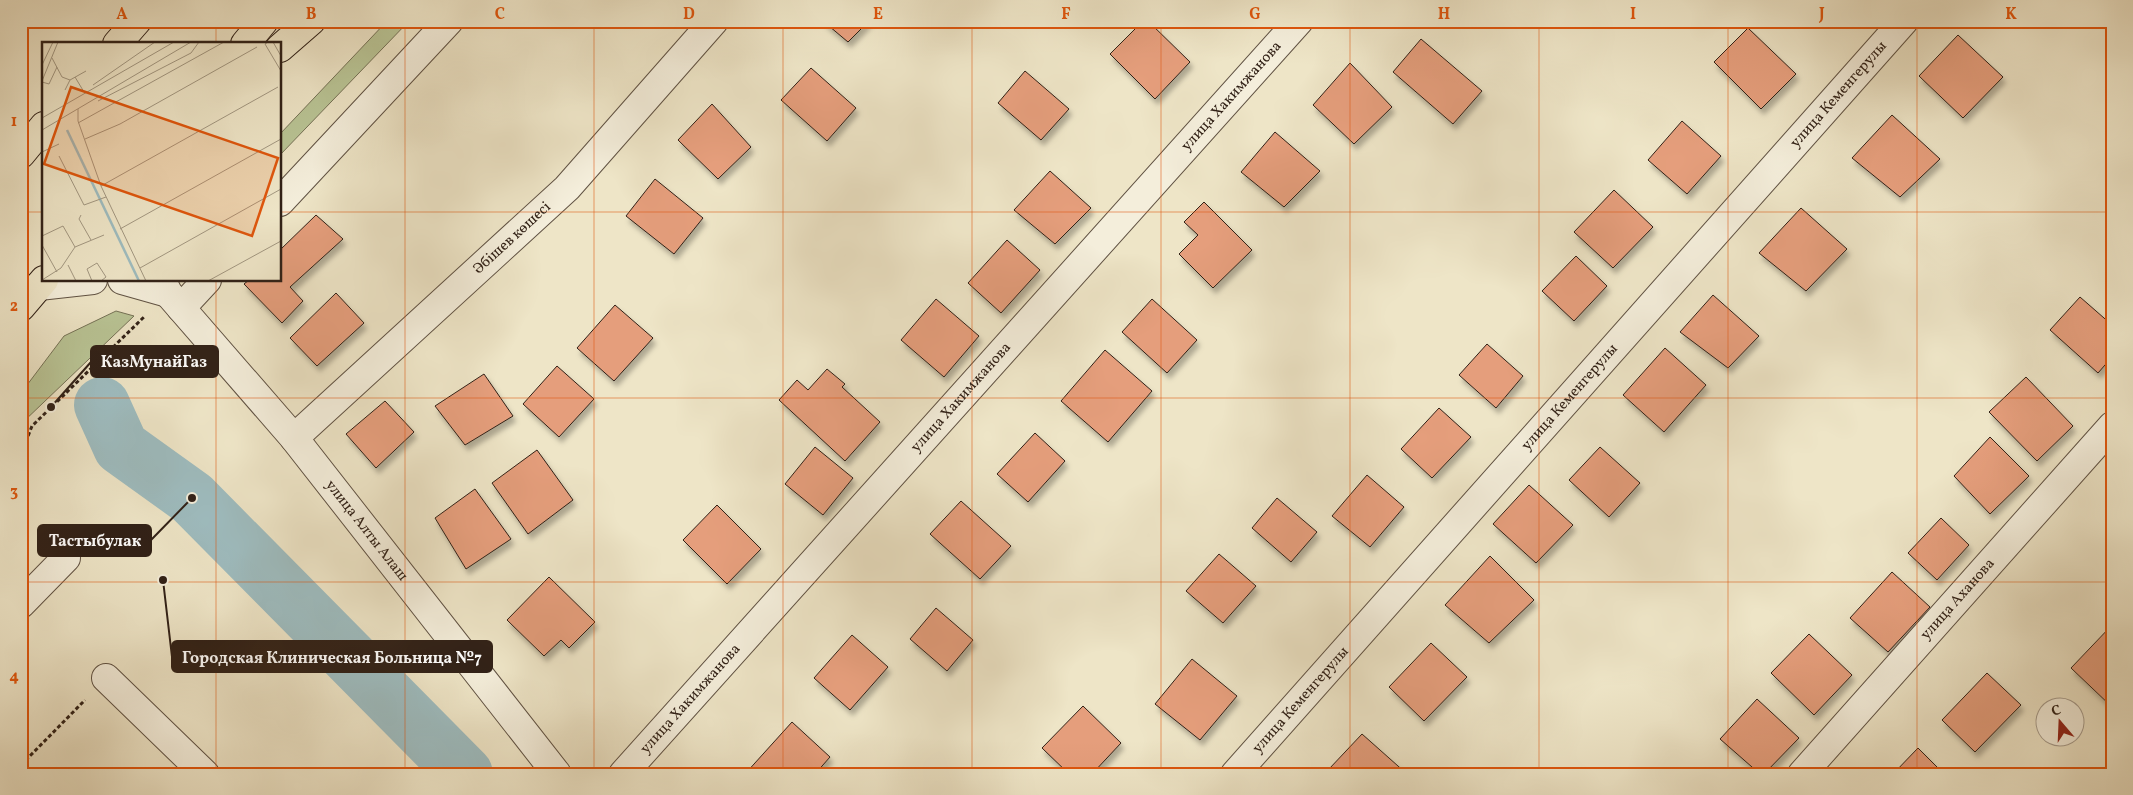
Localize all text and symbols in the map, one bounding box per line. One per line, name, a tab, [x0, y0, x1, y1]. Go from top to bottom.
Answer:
text: A	[116, 4, 128, 26]
text: B	[306, 4, 317, 26]
text: C	[495, 4, 505, 26]
text: D	[683, 4, 695, 26]
text: E	[873, 4, 883, 26]
text: F	[1061, 4, 1071, 26]
text: G	[1249, 4, 1261, 26]
text: H	[1438, 4, 1450, 26]
text: I	[1630, 4, 1636, 26]
text: J	[1818, 4, 1825, 26]
text: K	[2005, 4, 2017, 26]
street label: улица Хакимжанова	[1177, 36, 1287, 156]
street label: улица Кеменгерулы	[1786, 36, 1892, 152]
inset map	[42, 42, 281, 281]
text: 1	[11, 111, 17, 133]
street label: Әбішев көшесі	[469, 197, 556, 279]
text: 2	[10, 296, 18, 318]
street label: улица Хакимжанова	[906, 338, 1016, 457]
street label: улица Кеменгерулы	[1517, 339, 1623, 455]
callout: КазМунайГаз	[91, 346, 218, 377]
text: КазМунайГаз	[101, 352, 207, 374]
street label: улица Алты Алаш	[320, 476, 413, 586]
text: 3	[10, 481, 18, 503]
callout: Тастыбулак	[38, 525, 151, 556]
text: Тастыбулак	[49, 531, 142, 553]
street label: улица Аханова	[1916, 554, 2000, 645]
street label: улица Хакимжанова	[635, 639, 746, 758]
callout: Городская Клиническая Больница №7	[172, 641, 492, 672]
street label: улица Кеменгерулы	[1248, 642, 1354, 758]
text: Городская Клиническая Больница №7	[182, 648, 482, 670]
text: 4	[9, 666, 19, 688]
north arrow	[2036, 698, 2086, 748]
text: С	[2049, 701, 2064, 722]

